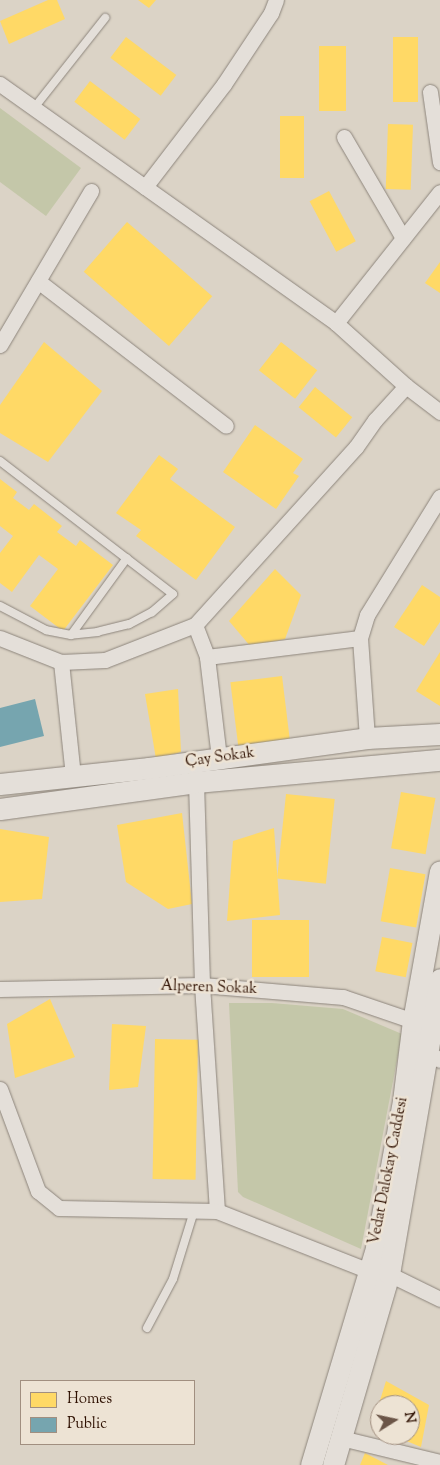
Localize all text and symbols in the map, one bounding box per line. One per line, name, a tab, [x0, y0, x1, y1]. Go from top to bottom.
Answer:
street label: Çay Sokak	[184, 744, 256, 772]
street label: Alperen Sokak	[160, 977, 258, 999]
street label: Vedat Dalokay Caddesi	[366, 1096, 412, 1246]
legend	[20, 1380, 195, 1445]
text: Homes	[67, 1389, 112, 1410]
north arrow	[370, 1395, 420, 1445]
text: N	[398, 1410, 420, 1425]
text: Public	[67, 1414, 107, 1435]

